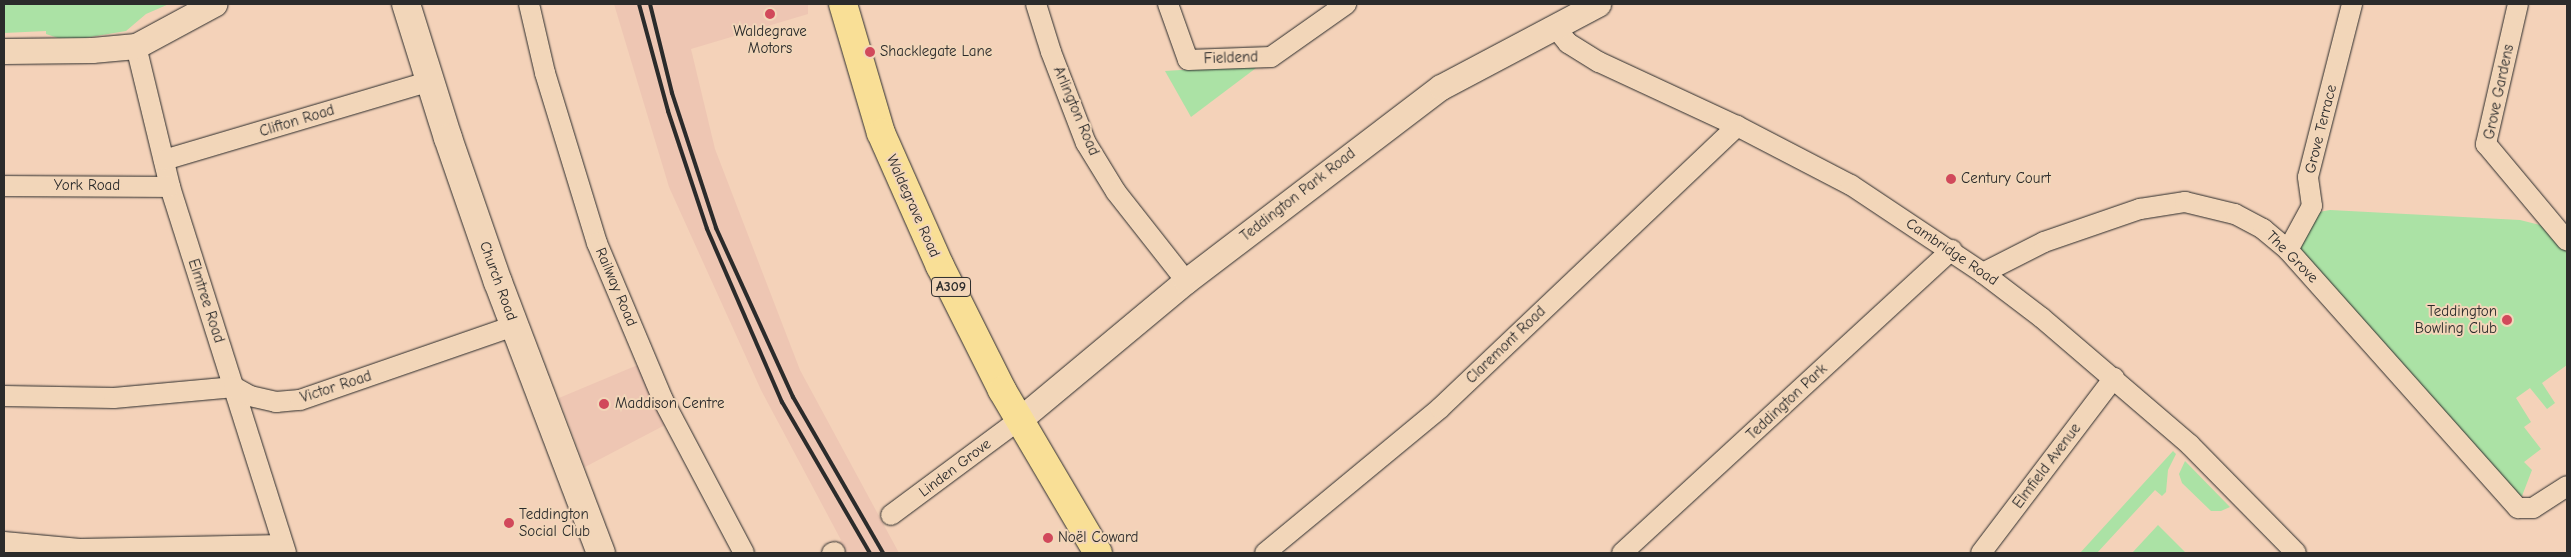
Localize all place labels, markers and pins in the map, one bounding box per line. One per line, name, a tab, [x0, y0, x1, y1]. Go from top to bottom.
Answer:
marker: Waldegrave Motors	[764, 8, 776, 20]
place label: Waldegrave Motors	[733, 22, 807, 57]
place label: Shacklegate Lane	[880, 43, 992, 61]
marker: Shacklegate Lane	[864, 46, 876, 58]
place label: Century Court	[1961, 170, 2051, 188]
marker: Century Court	[1945, 173, 1957, 185]
place label: Teddington Bowling Club	[2415, 302, 2497, 337]
marker: Teddington Bowling Club	[2501, 314, 2513, 326]
place label: Maddison Centre	[615, 395, 725, 413]
marker: Maddison Centre	[597, 397, 611, 411]
place label: Teddington Social Club	[519, 505, 590, 540]
marker: Teddington Social Club	[503, 517, 515, 529]
place label: Noël Coward	[1058, 529, 1139, 547]
marker: Noël Coward	[1042, 532, 1054, 544]

